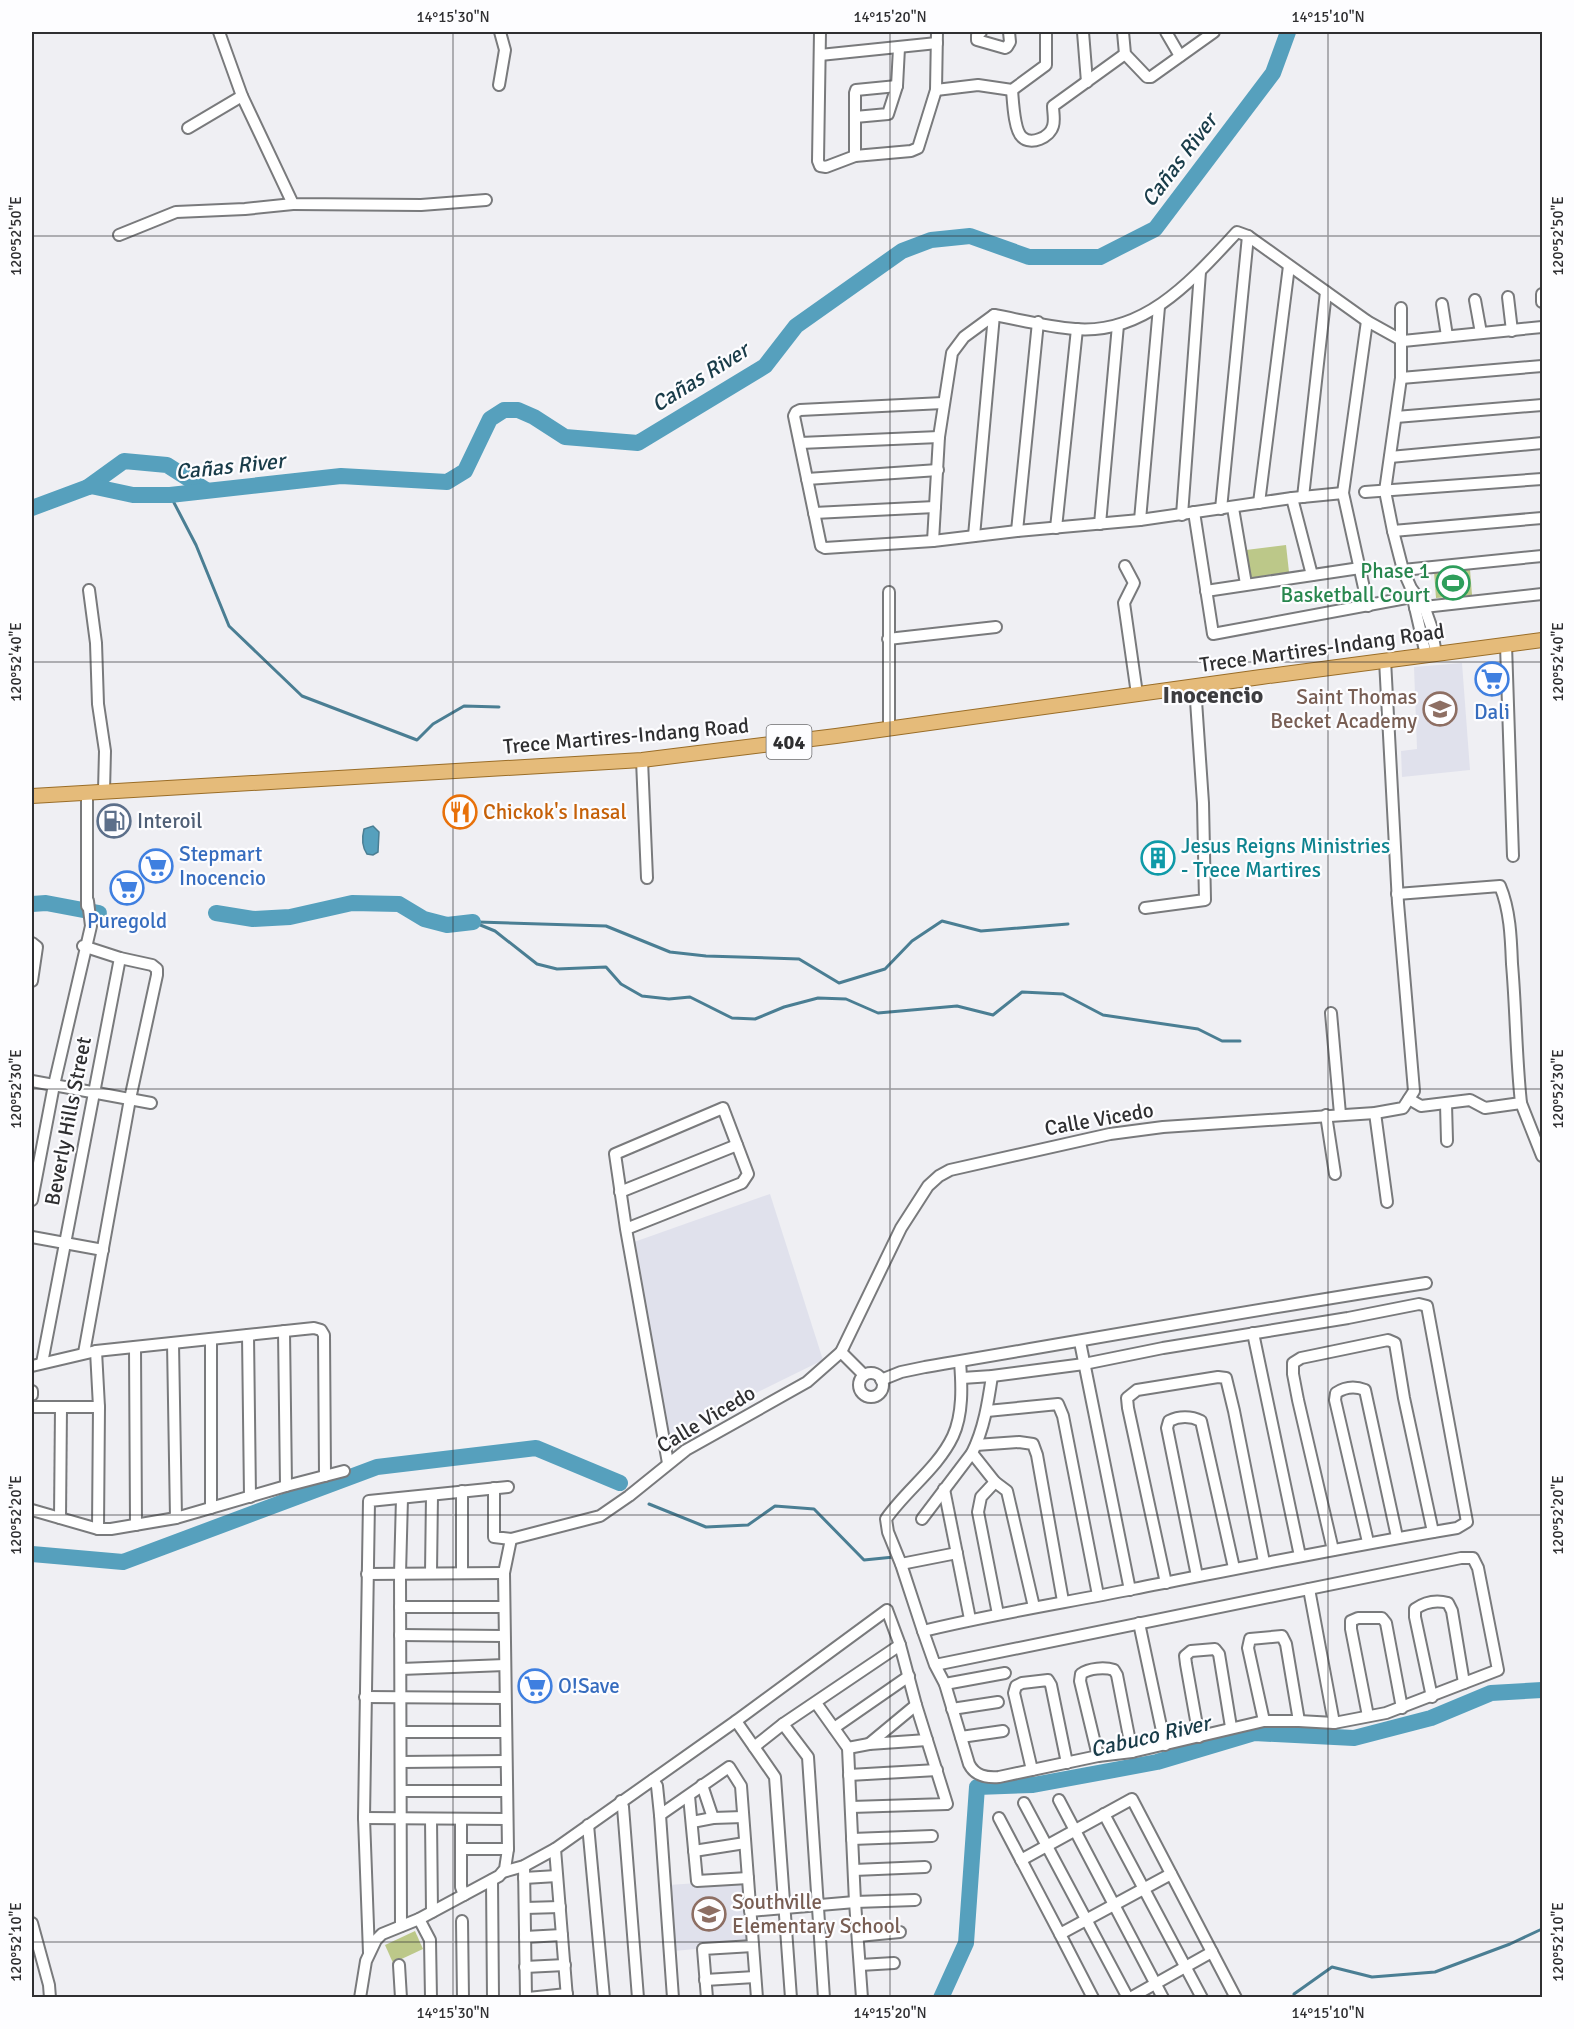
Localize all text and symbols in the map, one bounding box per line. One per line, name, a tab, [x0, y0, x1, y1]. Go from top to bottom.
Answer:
text: 14°15'30"N	[416, 8, 490, 26]
text: 14°15'20"N	[853, 8, 927, 26]
text: 14°15'10"N	[1291, 8, 1365, 26]
water label: Cañas River	[1135, 106, 1225, 212]
text: 120°52'50"E	[7, 196, 25, 276]
text: 120°52'50"E	[1549, 196, 1567, 276]
water label: Cañas River	[646, 335, 756, 418]
water label: Cañas River	[174, 447, 289, 485]
place label: Phase 1 Basketball Court	[1281, 558, 1430, 608]
sports icon: Phase 1 Basketball Court	[1435, 565, 1471, 601]
street label: Trece Martires-Indang Road	[1198, 618, 1446, 678]
text: 120°52'40"E	[7, 622, 25, 702]
text: 120°52'40"E	[1549, 622, 1567, 702]
supermarket icon: Dali	[1474, 661, 1510, 697]
district label: Inocencio	[1163, 680, 1263, 710]
place label: Saint Thomas Becket Academy	[1270, 684, 1417, 734]
school or university icon: Saint Thomas Becket Academy	[1422, 691, 1458, 727]
place label: Dali	[1474, 699, 1510, 725]
street label: Trece Martires-Indang Road	[502, 712, 750, 760]
road number: 404	[766, 725, 812, 759]
restaurant icon: Chickok's Inasal	[442, 794, 478, 830]
place label: Chickok's Inasal	[483, 799, 627, 825]
fuel station icon: Interoil	[96, 803, 132, 839]
place label: Interoil	[137, 808, 202, 834]
place label: Jesus Reigns Ministries - Trece Martires	[1181, 833, 1390, 883]
building icon: Jesus Reigns Ministries - Trece Martires	[1140, 840, 1176, 876]
place label: Stepmart Inocencio	[179, 841, 266, 891]
supermarket icon: Stepmart Inocencio	[138, 848, 174, 884]
supermarket icon: Puregold	[109, 870, 145, 906]
place label: Puregold	[87, 908, 167, 934]
street label: Beverly Hills Street	[39, 1034, 97, 1208]
text: 120°52'30"E	[7, 1049, 25, 1129]
text: 120°52'30"E	[1549, 1049, 1567, 1129]
street label: Calle Vicedo	[1042, 1097, 1156, 1141]
street label: Calle Vicedo	[652, 1379, 760, 1459]
text: 120°52'20"E	[7, 1475, 25, 1555]
text: 120°52'20"E	[1549, 1475, 1567, 1555]
supermarket icon: O!Save	[517, 1668, 553, 1704]
place label: O!Save	[558, 1673, 620, 1699]
water label: Cabuco River	[1087, 1708, 1215, 1763]
place label: Southville Elementary School	[732, 1889, 901, 1939]
school or university icon: Southville Elementary School	[691, 1896, 727, 1932]
text: 120°52'10"E	[7, 1902, 25, 1982]
text: 120°52'10"E	[1549, 1902, 1567, 1982]
text: 14°15'30"N	[416, 2004, 490, 2022]
text: 14°15'20"N	[853, 2004, 927, 2022]
text: 14°15'10"N	[1291, 2004, 1365, 2022]

